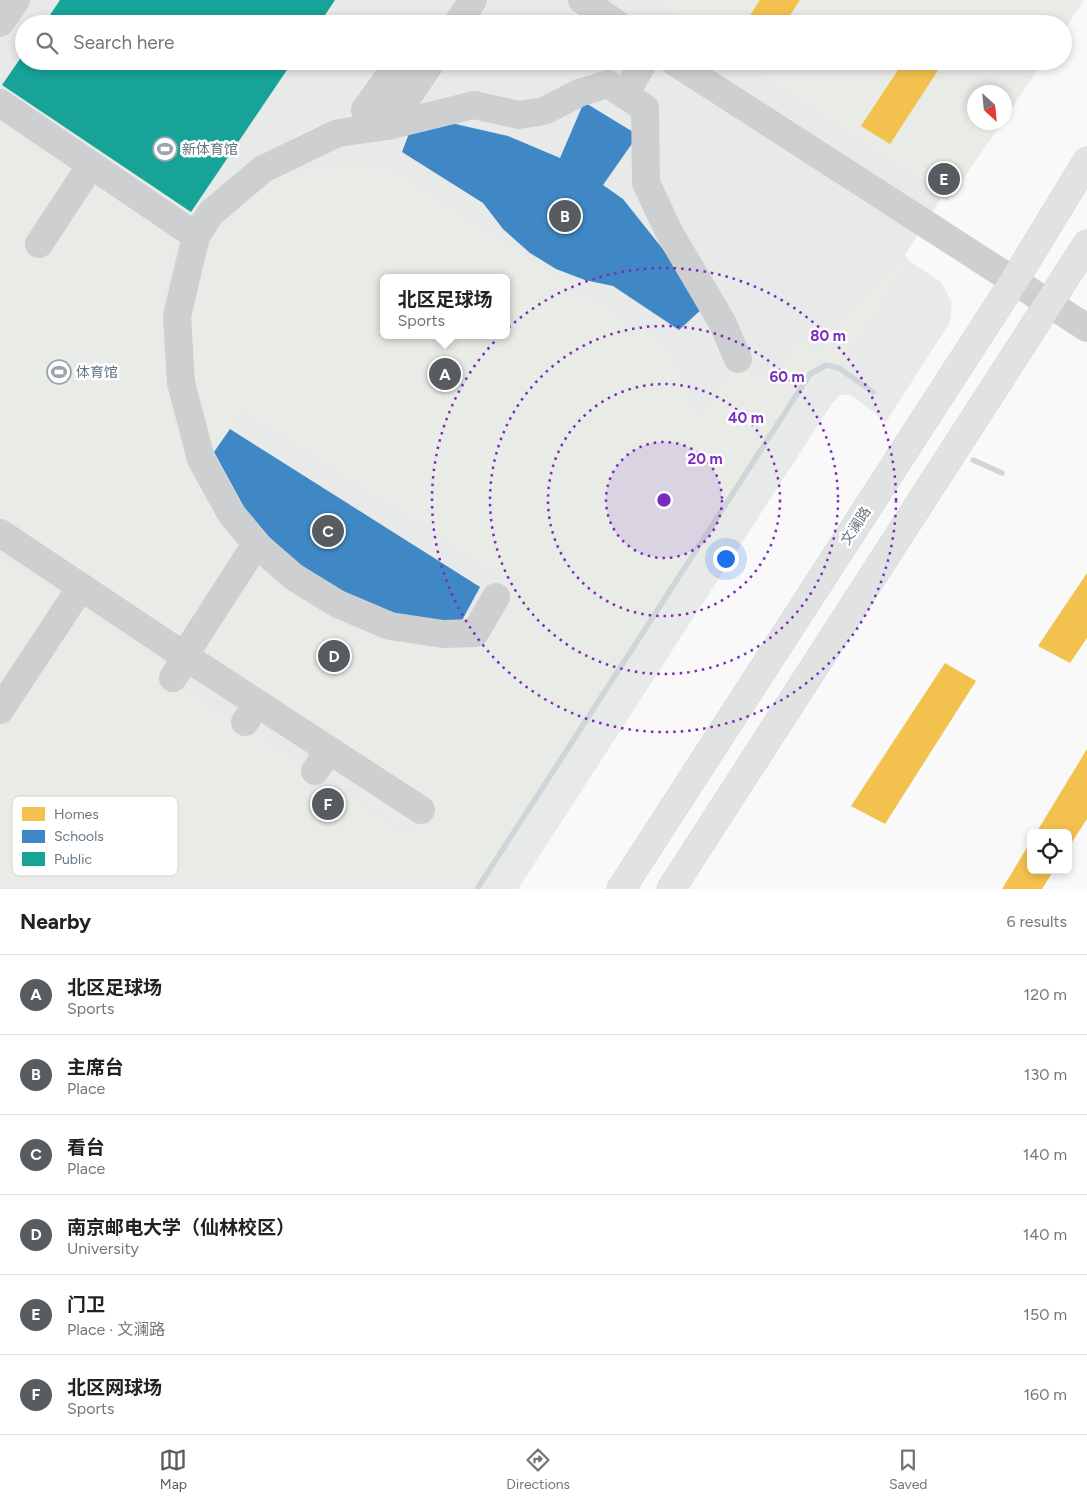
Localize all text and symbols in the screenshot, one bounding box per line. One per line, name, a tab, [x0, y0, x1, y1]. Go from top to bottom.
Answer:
search box	[15, 15, 1072, 70]
icon: search	[33, 29, 61, 57]
text: Search here	[73, 31, 175, 54]
north arrow	[967, 85, 1012, 130]
sports icon: 新体育馆	[152, 136, 178, 162]
place label: 新体育馆	[182, 141, 238, 158]
pin: E	[928, 160, 960, 198]
pin: B	[549, 197, 581, 235]
popup	[380, 274, 510, 339]
text: 北区足球场	[397, 288, 493, 311]
text: Sports	[397, 311, 445, 330]
text: 80 m	[810, 327, 846, 345]
pin: A	[429, 355, 461, 393]
sports icon: 体育馆	[46, 359, 72, 385]
place label: 体育馆	[76, 364, 118, 381]
text: 60 m	[769, 368, 805, 386]
text: 40 m	[728, 409, 764, 427]
text: 20 m	[687, 450, 723, 468]
centre of rings	[655, 491, 673, 509]
street label: 文澜路	[837, 504, 875, 548]
pin: C	[312, 512, 344, 550]
your location	[713, 546, 739, 572]
pin: D	[318, 637, 350, 675]
pin: F	[312, 785, 344, 823]
legend	[12, 796, 178, 876]
text: Homes	[54, 806, 99, 823]
text: Schools	[54, 828, 104, 845]
map controls	[1027, 829, 1072, 874]
button: locate	[1027, 829, 1072, 874]
text: Public	[54, 851, 92, 868]
text: Nearby	[20, 909, 91, 934]
text: 6 results	[1006, 912, 1067, 931]
text: 北区足球场	[67, 976, 162, 999]
text: A	[30, 985, 42, 1004]
text: 120 m	[1024, 985, 1067, 1004]
text: Sports	[67, 999, 114, 1018]
text: 主席台	[67, 1056, 124, 1079]
text: B	[31, 1065, 41, 1084]
text: 130 m	[1024, 1065, 1067, 1084]
text: Place	[67, 1079, 105, 1098]
text: 看台	[67, 1136, 105, 1159]
text: C	[30, 1145, 42, 1164]
text: 140 m	[1023, 1145, 1067, 1164]
text: Place	[67, 1159, 105, 1178]
text: 南京邮电大学（仙林校区）	[67, 1216, 295, 1239]
text: D	[30, 1225, 42, 1244]
text: 140 m	[1023, 1225, 1067, 1244]
text: University	[67, 1239, 139, 1258]
text: 门卫	[67, 1293, 105, 1316]
text: E	[31, 1305, 41, 1324]
text: 150 m	[1023, 1305, 1067, 1324]
text: Place · 文澜路	[67, 1320, 165, 1339]
text: 北区网球场	[67, 1376, 162, 1399]
text: F	[32, 1385, 40, 1404]
text: 160 m	[1024, 1385, 1067, 1404]
text: Sports	[67, 1399, 114, 1418]
tab: Map	[159, 1446, 187, 1493]
tab: Directions	[506, 1446, 570, 1493]
tab: Saved	[889, 1446, 928, 1493]

